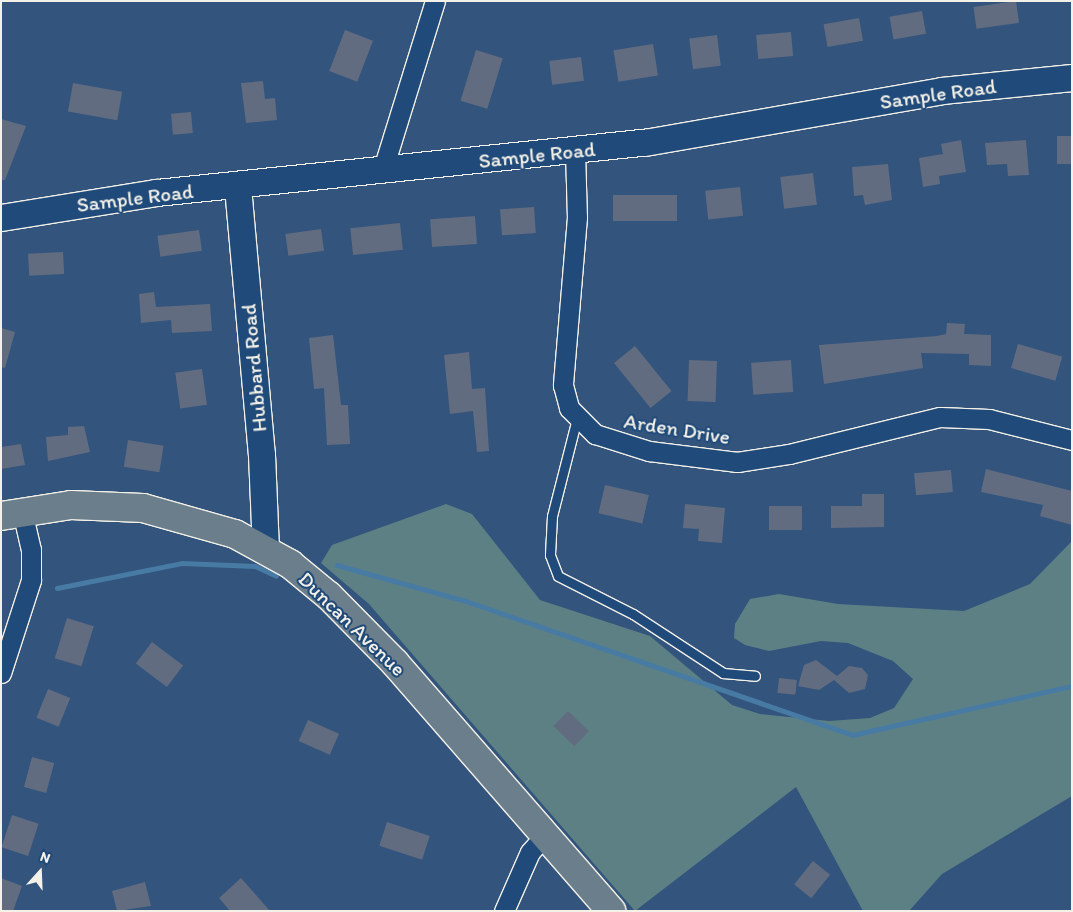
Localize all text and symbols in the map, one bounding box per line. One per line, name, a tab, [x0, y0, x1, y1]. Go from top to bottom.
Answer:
street label: Sample Road	[878, 73, 998, 115]
street label: Sample Road	[478, 136, 596, 174]
street label: Sample Road	[76, 178, 194, 218]
street label: Hubbard Road	[236, 303, 272, 433]
street label: Arden Drive	[622, 408, 732, 450]
street label: Duncan Avenue	[293, 566, 411, 682]
north arrow	[15, 847, 65, 897]
text: N	[38, 848, 53, 867]

